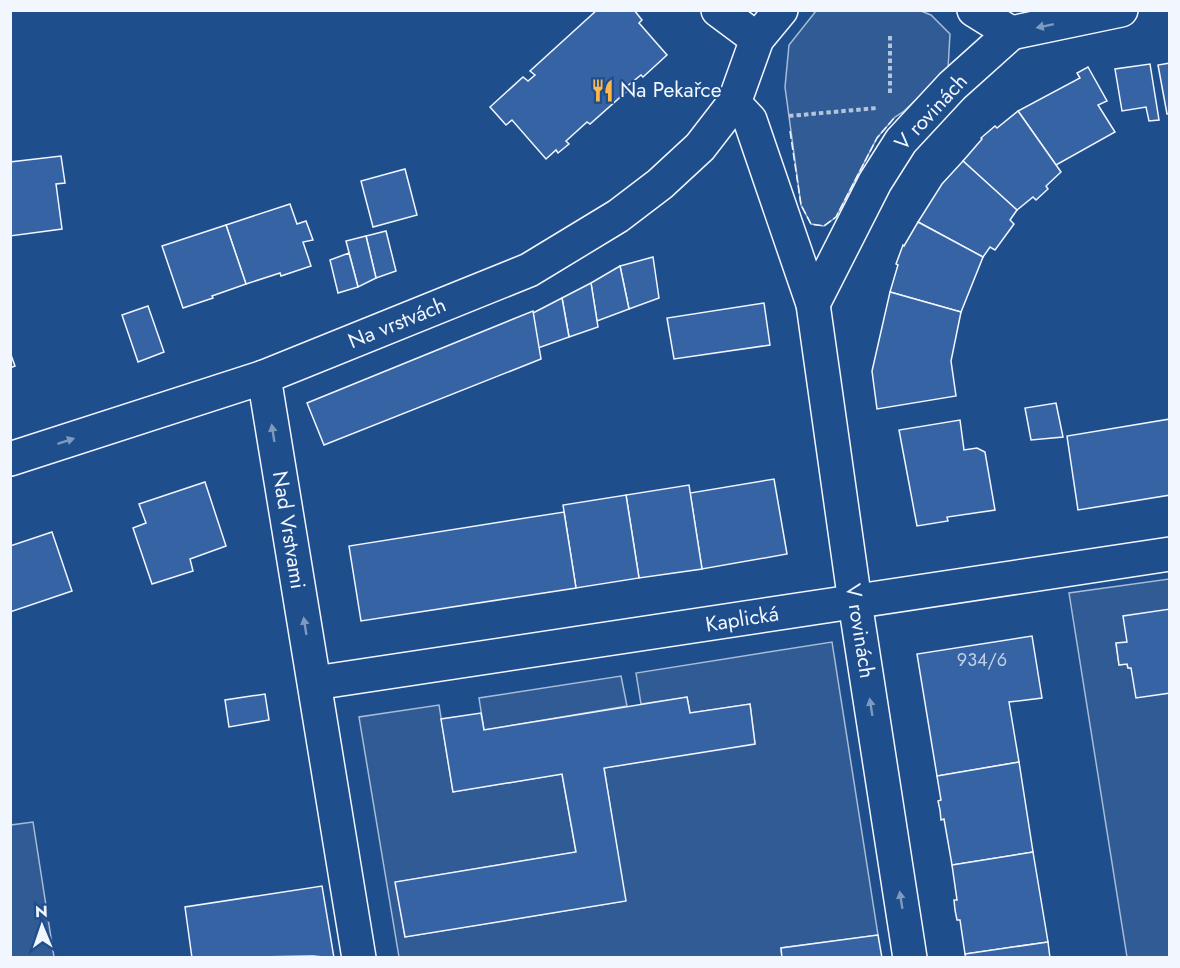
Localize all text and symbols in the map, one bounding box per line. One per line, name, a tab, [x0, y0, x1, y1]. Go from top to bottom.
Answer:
one-way arrow	[1036, 22, 1055, 31]
street label: V rovinách	[888, 67, 974, 157]
place label: Na Pekařce	[620, 75, 722, 105]
restaurant icon: Na Pekařce	[589, 77, 615, 103]
street label: Na vrstvách	[344, 290, 450, 356]
one-way arrow	[268, 424, 277, 443]
one-way arrow	[57, 436, 75, 446]
street label: Nad Vrstvami	[265, 469, 313, 591]
street label: V rovinách	[838, 582, 882, 680]
street label: Kaplická	[703, 598, 781, 640]
one-way arrow	[300, 616, 309, 635]
house number: 934/6	[957, 647, 1007, 673]
one-way arrow	[867, 697, 876, 716]
one-way arrow	[896, 890, 905, 909]
north arrow	[12, 896, 72, 956]
text: N	[35, 900, 48, 923]

